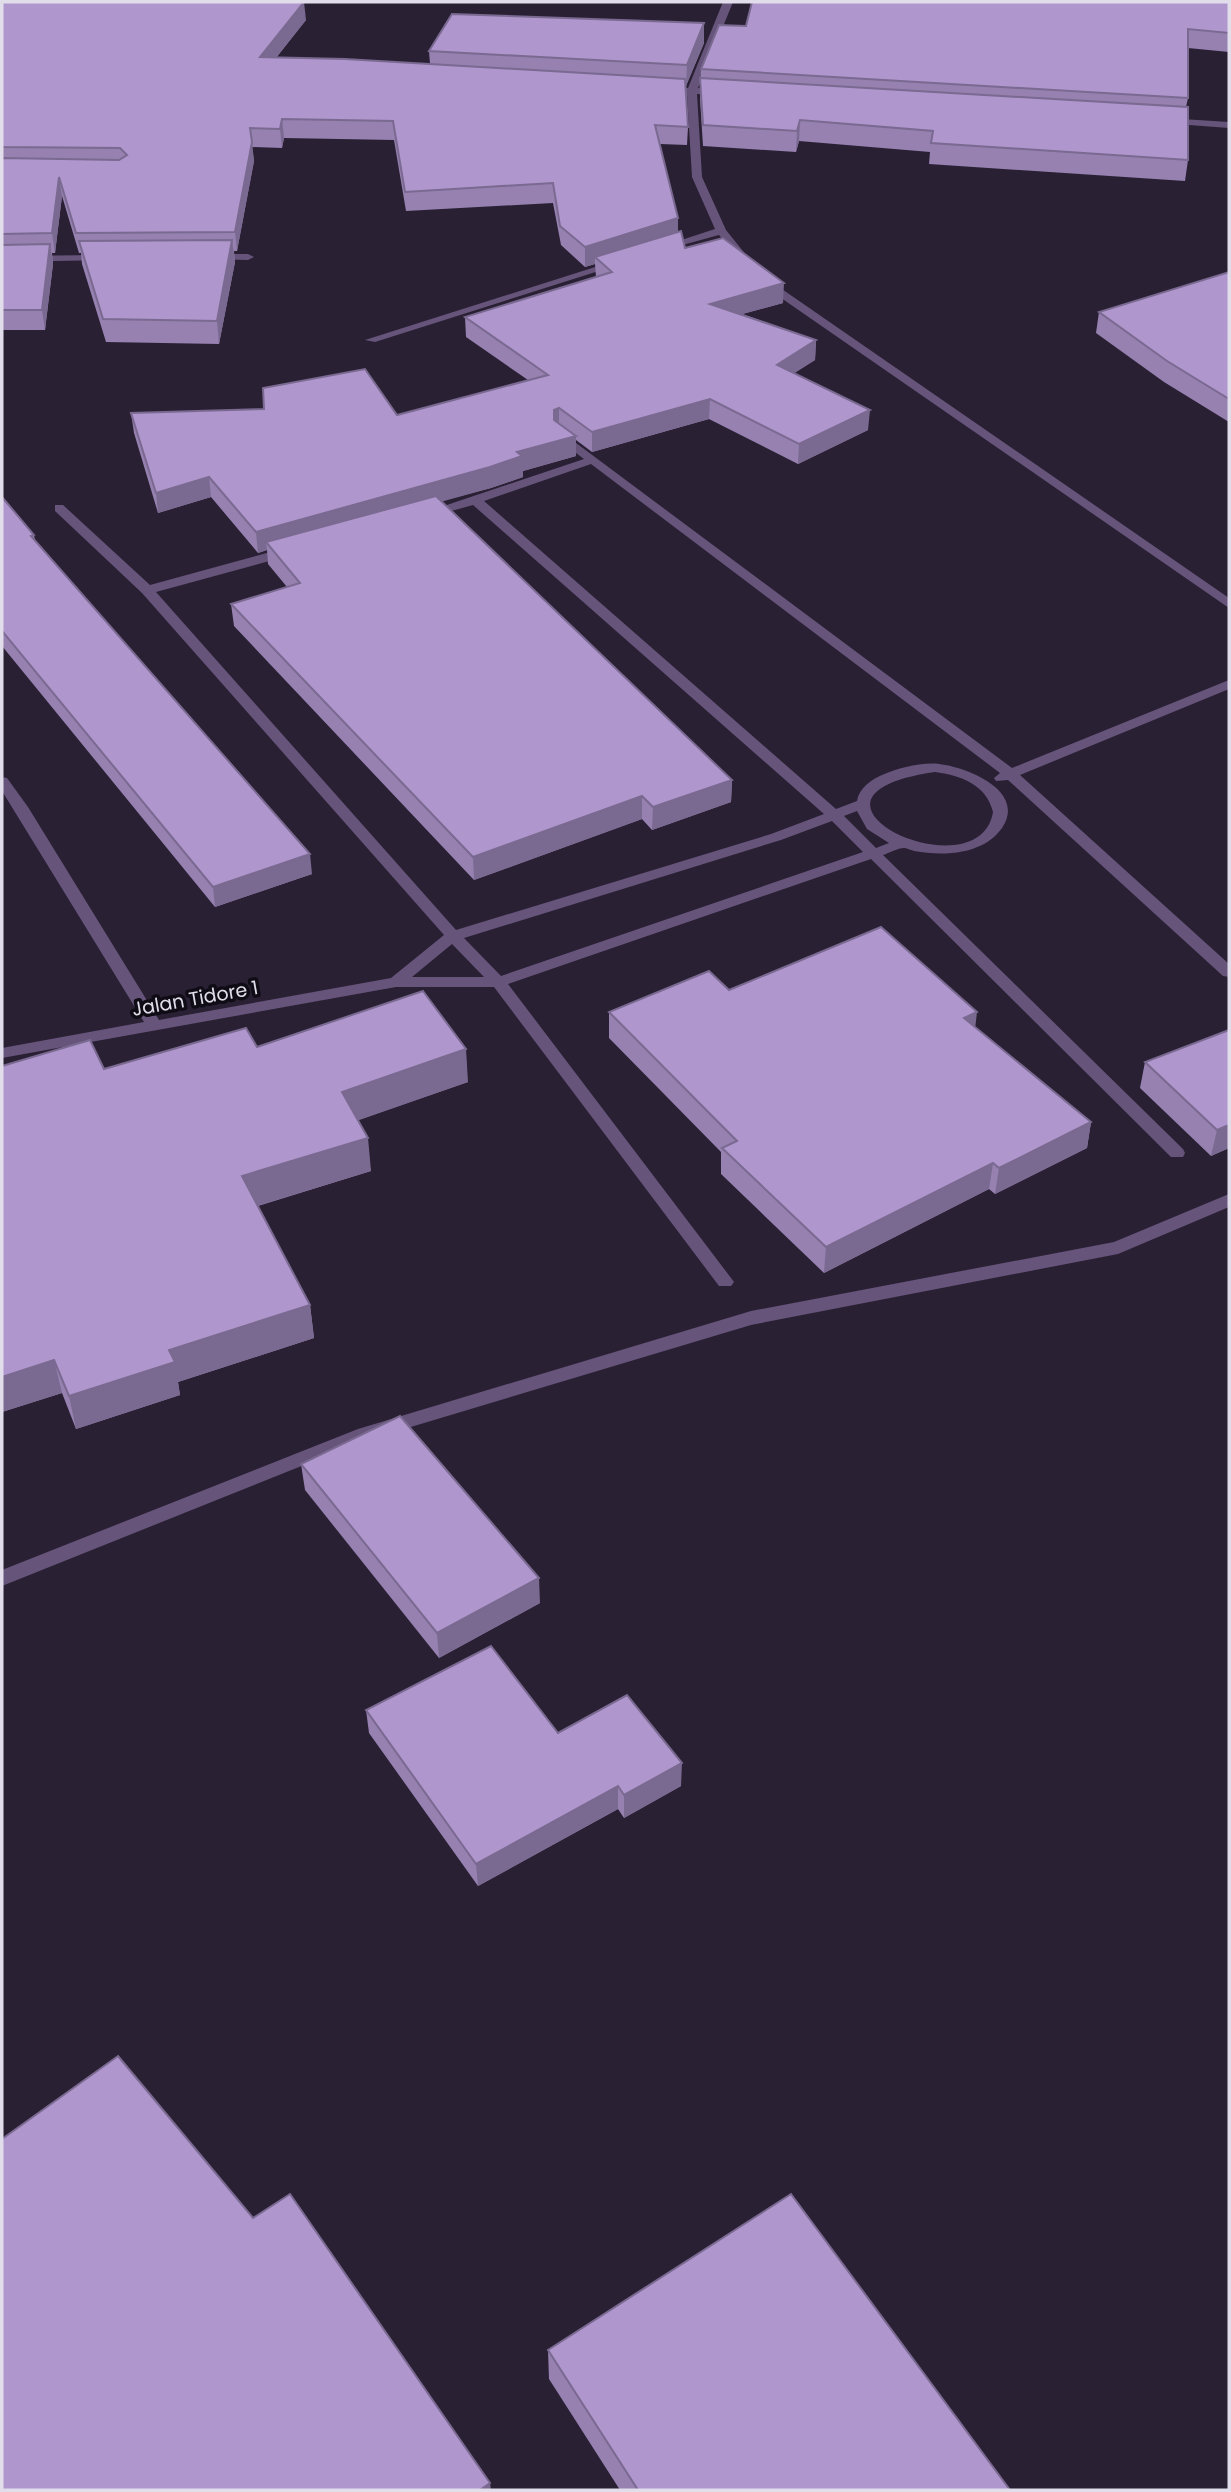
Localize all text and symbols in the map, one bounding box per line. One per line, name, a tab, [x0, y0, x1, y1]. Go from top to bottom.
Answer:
street label: Jalan Tidore 1	[130, 974, 260, 1023]

